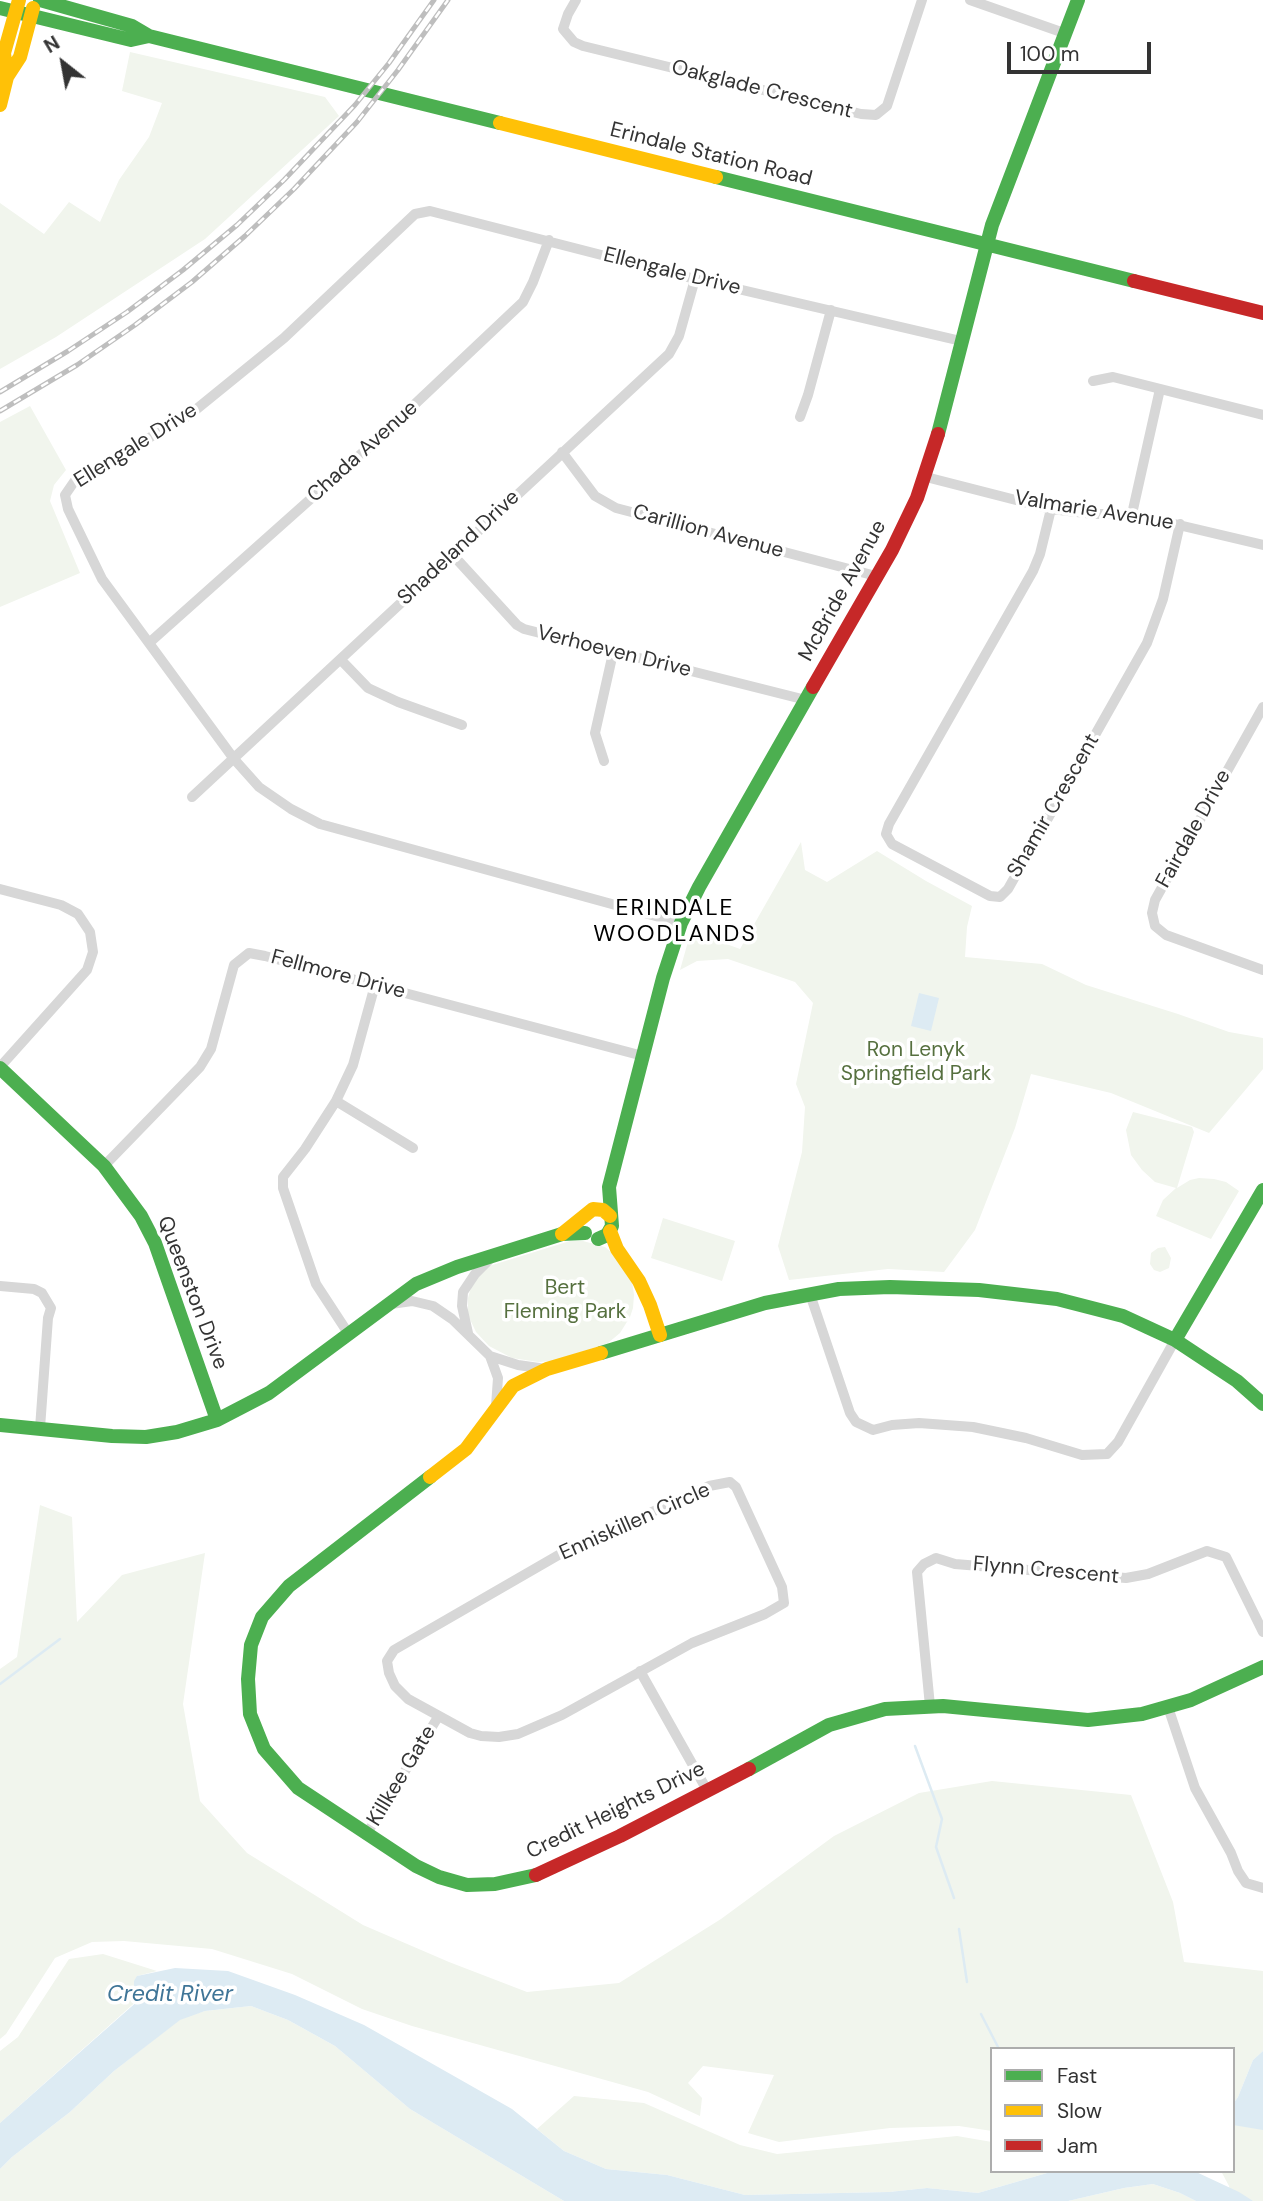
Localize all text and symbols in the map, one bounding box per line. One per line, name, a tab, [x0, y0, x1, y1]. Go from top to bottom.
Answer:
north arrow	[28, 28, 98, 98]
scale bar	[1011, 28, 1154, 72]
text: N	[40, 30, 64, 59]
text: 100 m	[1020, 40, 1080, 68]
street label: Oakglade Crescent	[669, 55, 855, 125]
street label: Erindale Station Road	[607, 118, 815, 192]
street label: Ellengale Drive	[601, 243, 743, 301]
street label: Chada Avenue	[303, 396, 423, 508]
street label: Ellengale Drive	[70, 398, 202, 494]
street label: Shadeland Drive	[393, 485, 525, 611]
street label: Valmarie Avenue	[1013, 486, 1175, 536]
street label: Carillion Avenue	[630, 500, 786, 564]
street label: McBride Avenue	[794, 516, 892, 666]
street label: Verhoeven Drive	[534, 621, 694, 683]
street label: Shamir Crescent	[1003, 730, 1105, 882]
street label: Fairdale Drive	[1151, 766, 1237, 892]
district label: ERINDALE WOODLANDS	[594, 895, 756, 949]
street label: Fellmore Drive	[268, 945, 408, 1005]
park label: Ron Lenyk Springfield Park	[841, 1037, 991, 1087]
street label: Queenston Drive	[151, 1213, 233, 1373]
park label: Bert Fleming Park	[504, 1275, 626, 1325]
street label: Enniskillen Circle	[556, 1478, 714, 1566]
street label: Flynn Crescent	[972, 1552, 1120, 1590]
street label: Killkee Gate	[362, 1721, 442, 1831]
street label: Credit Heights Drive	[523, 1757, 709, 1865]
water label: Credit River	[107, 1981, 233, 2009]
legend	[990, 2047, 1235, 2173]
text: Fast	[1057, 2062, 1097, 2090]
text: Slow	[1057, 2097, 1102, 2125]
text: Jam	[1057, 2132, 1098, 2160]

